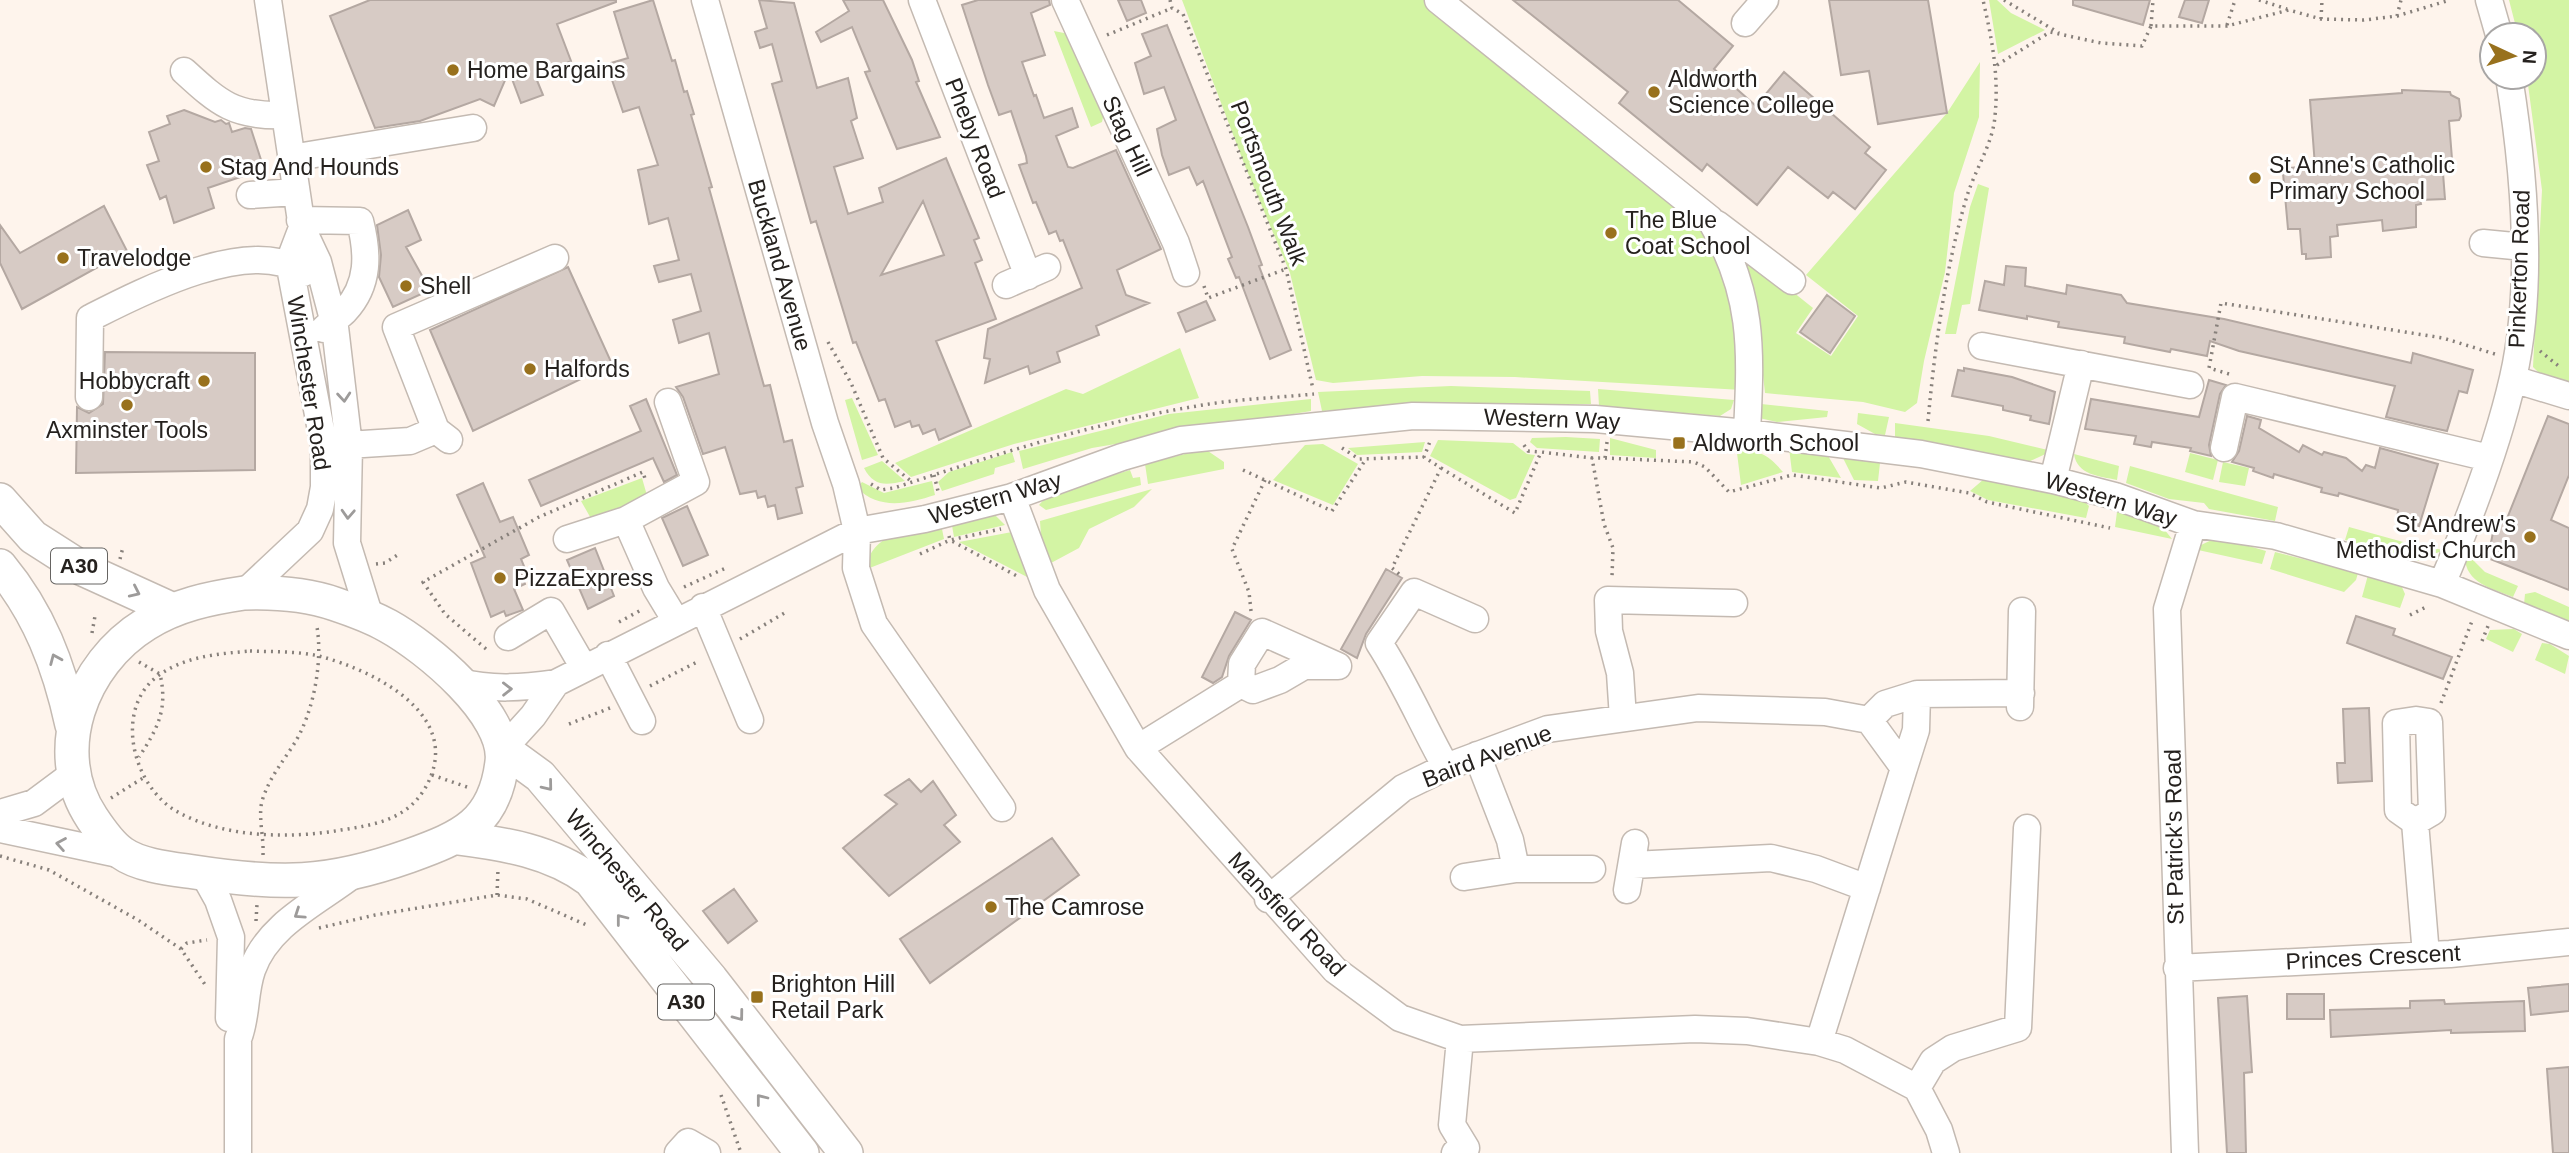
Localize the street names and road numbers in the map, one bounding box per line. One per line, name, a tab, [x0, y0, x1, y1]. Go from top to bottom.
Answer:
street label: Pheby Road	[940, 74, 1010, 202]
street label: Stag Hill	[1097, 92, 1157, 180]
street label: Portsmouth Walk	[1226, 97, 1313, 269]
street label: Buckland Avenue	[743, 176, 817, 354]
street label: Pinkerton Road	[2503, 189, 2535, 349]
street label: Winchester Road	[282, 294, 336, 472]
street label: Western Way	[1483, 404, 1621, 434]
street label: Western Way	[926, 467, 1065, 529]
street label: Western Way	[2042, 467, 2181, 532]
road number: A30	[51, 548, 107, 584]
street label: Baird Avenue	[1419, 719, 1555, 793]
street label: St Patrick's Road	[2159, 749, 2189, 925]
street label: Winchester Road	[560, 804, 694, 956]
street label: Mansfield Road	[1223, 847, 1351, 981]
street label: Princes Crescent	[2285, 939, 2462, 975]
road number: A30	[658, 984, 714, 1020]

